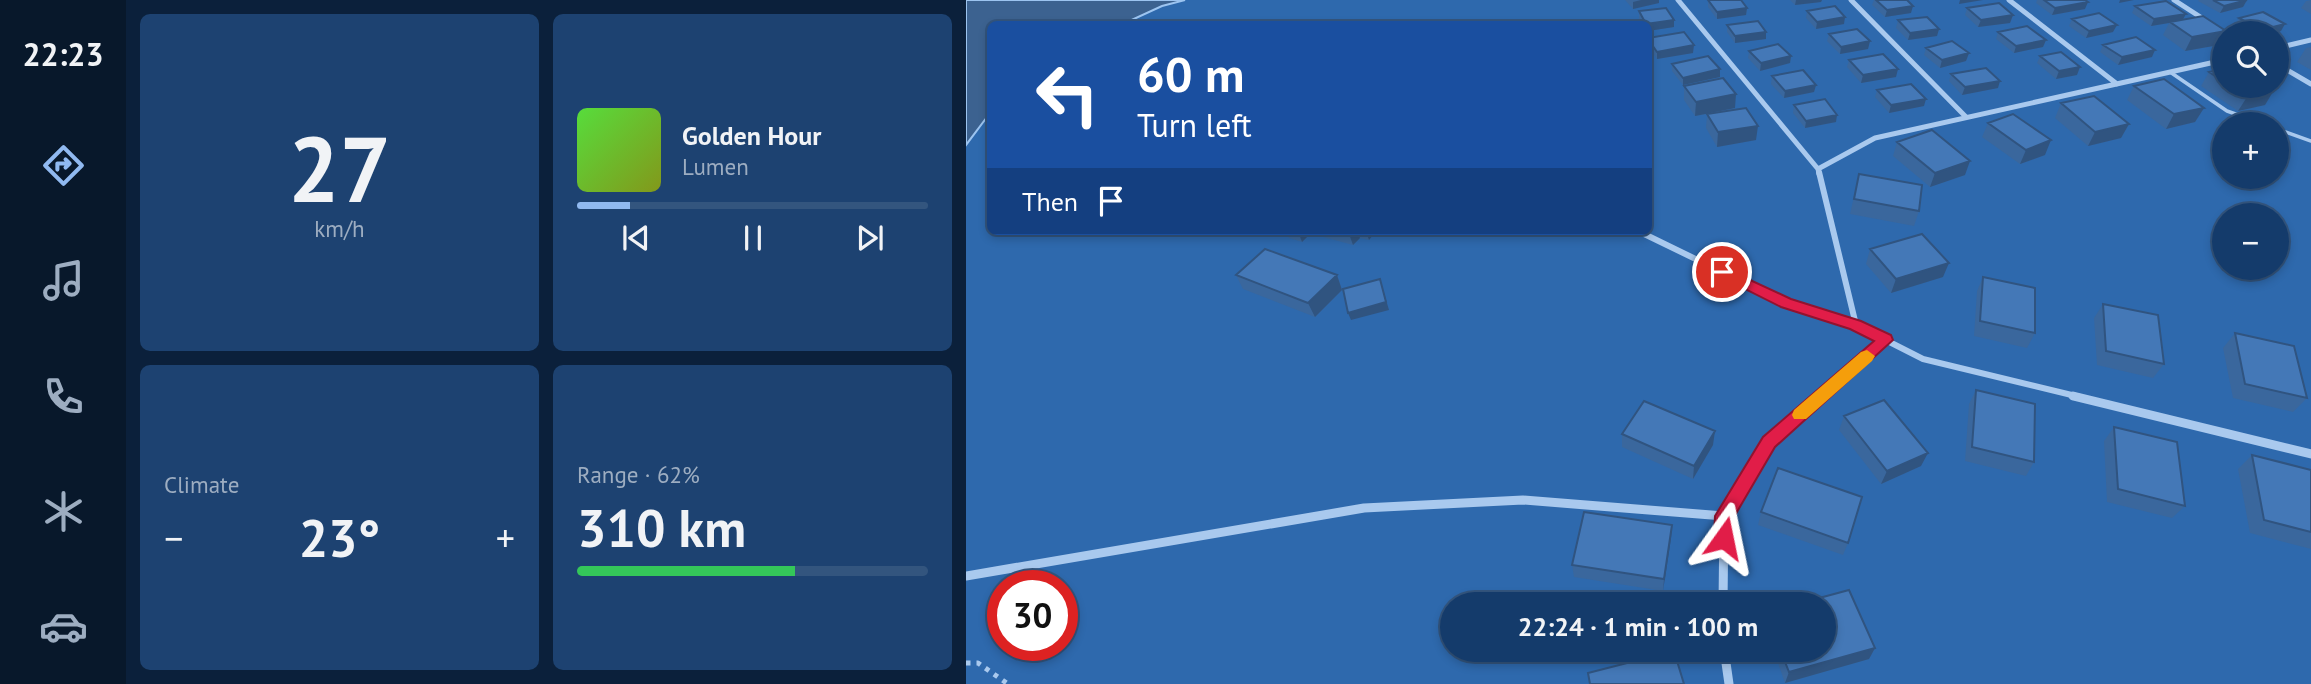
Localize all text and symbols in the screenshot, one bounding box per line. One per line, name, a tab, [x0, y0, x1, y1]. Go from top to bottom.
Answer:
map controls	[2212, 21, 2289, 280]
button: search	[2212, 21, 2289, 98]
text: 22:23	[22, 33, 104, 75]
text: 60 m	[1137, 42, 1244, 106]
icon: left	[1022, 49, 1113, 140]
text: Turn left	[1137, 104, 1252, 146]
text: 27	[288, 109, 391, 227]
button: +	[2212, 112, 2289, 189]
text: Golden Hour	[682, 119, 821, 152]
icon: directions	[39, 141, 88, 190]
text: Lumen	[682, 152, 749, 181]
icon: arrive	[1092, 182, 1130, 220]
text: Then	[1022, 185, 1078, 218]
button: −	[2212, 203, 2289, 280]
text: km/h	[314, 214, 365, 243]
icon: previous	[617, 219, 655, 257]
icon: pause	[734, 219, 772, 257]
icon: next	[851, 219, 889, 257]
pin	[1692, 242, 1752, 302]
icon: arrive	[1703, 253, 1741, 291]
icon: music	[39, 256, 88, 305]
icon: phone	[39, 372, 88, 421]
text: Range · 62%	[577, 460, 700, 489]
text: Climate	[164, 470, 239, 499]
icon: climate	[39, 487, 88, 536]
text: 310 km	[577, 494, 746, 561]
position arrow	[1687, 501, 1761, 575]
text: 23°	[299, 504, 380, 571]
text: −	[164, 513, 183, 562]
text: +	[496, 513, 515, 562]
speed limit sign: 30	[987, 570, 1078, 661]
icon: car	[39, 602, 88, 651]
text: 22:24 · 1 min · 100 m	[1518, 610, 1758, 643]

